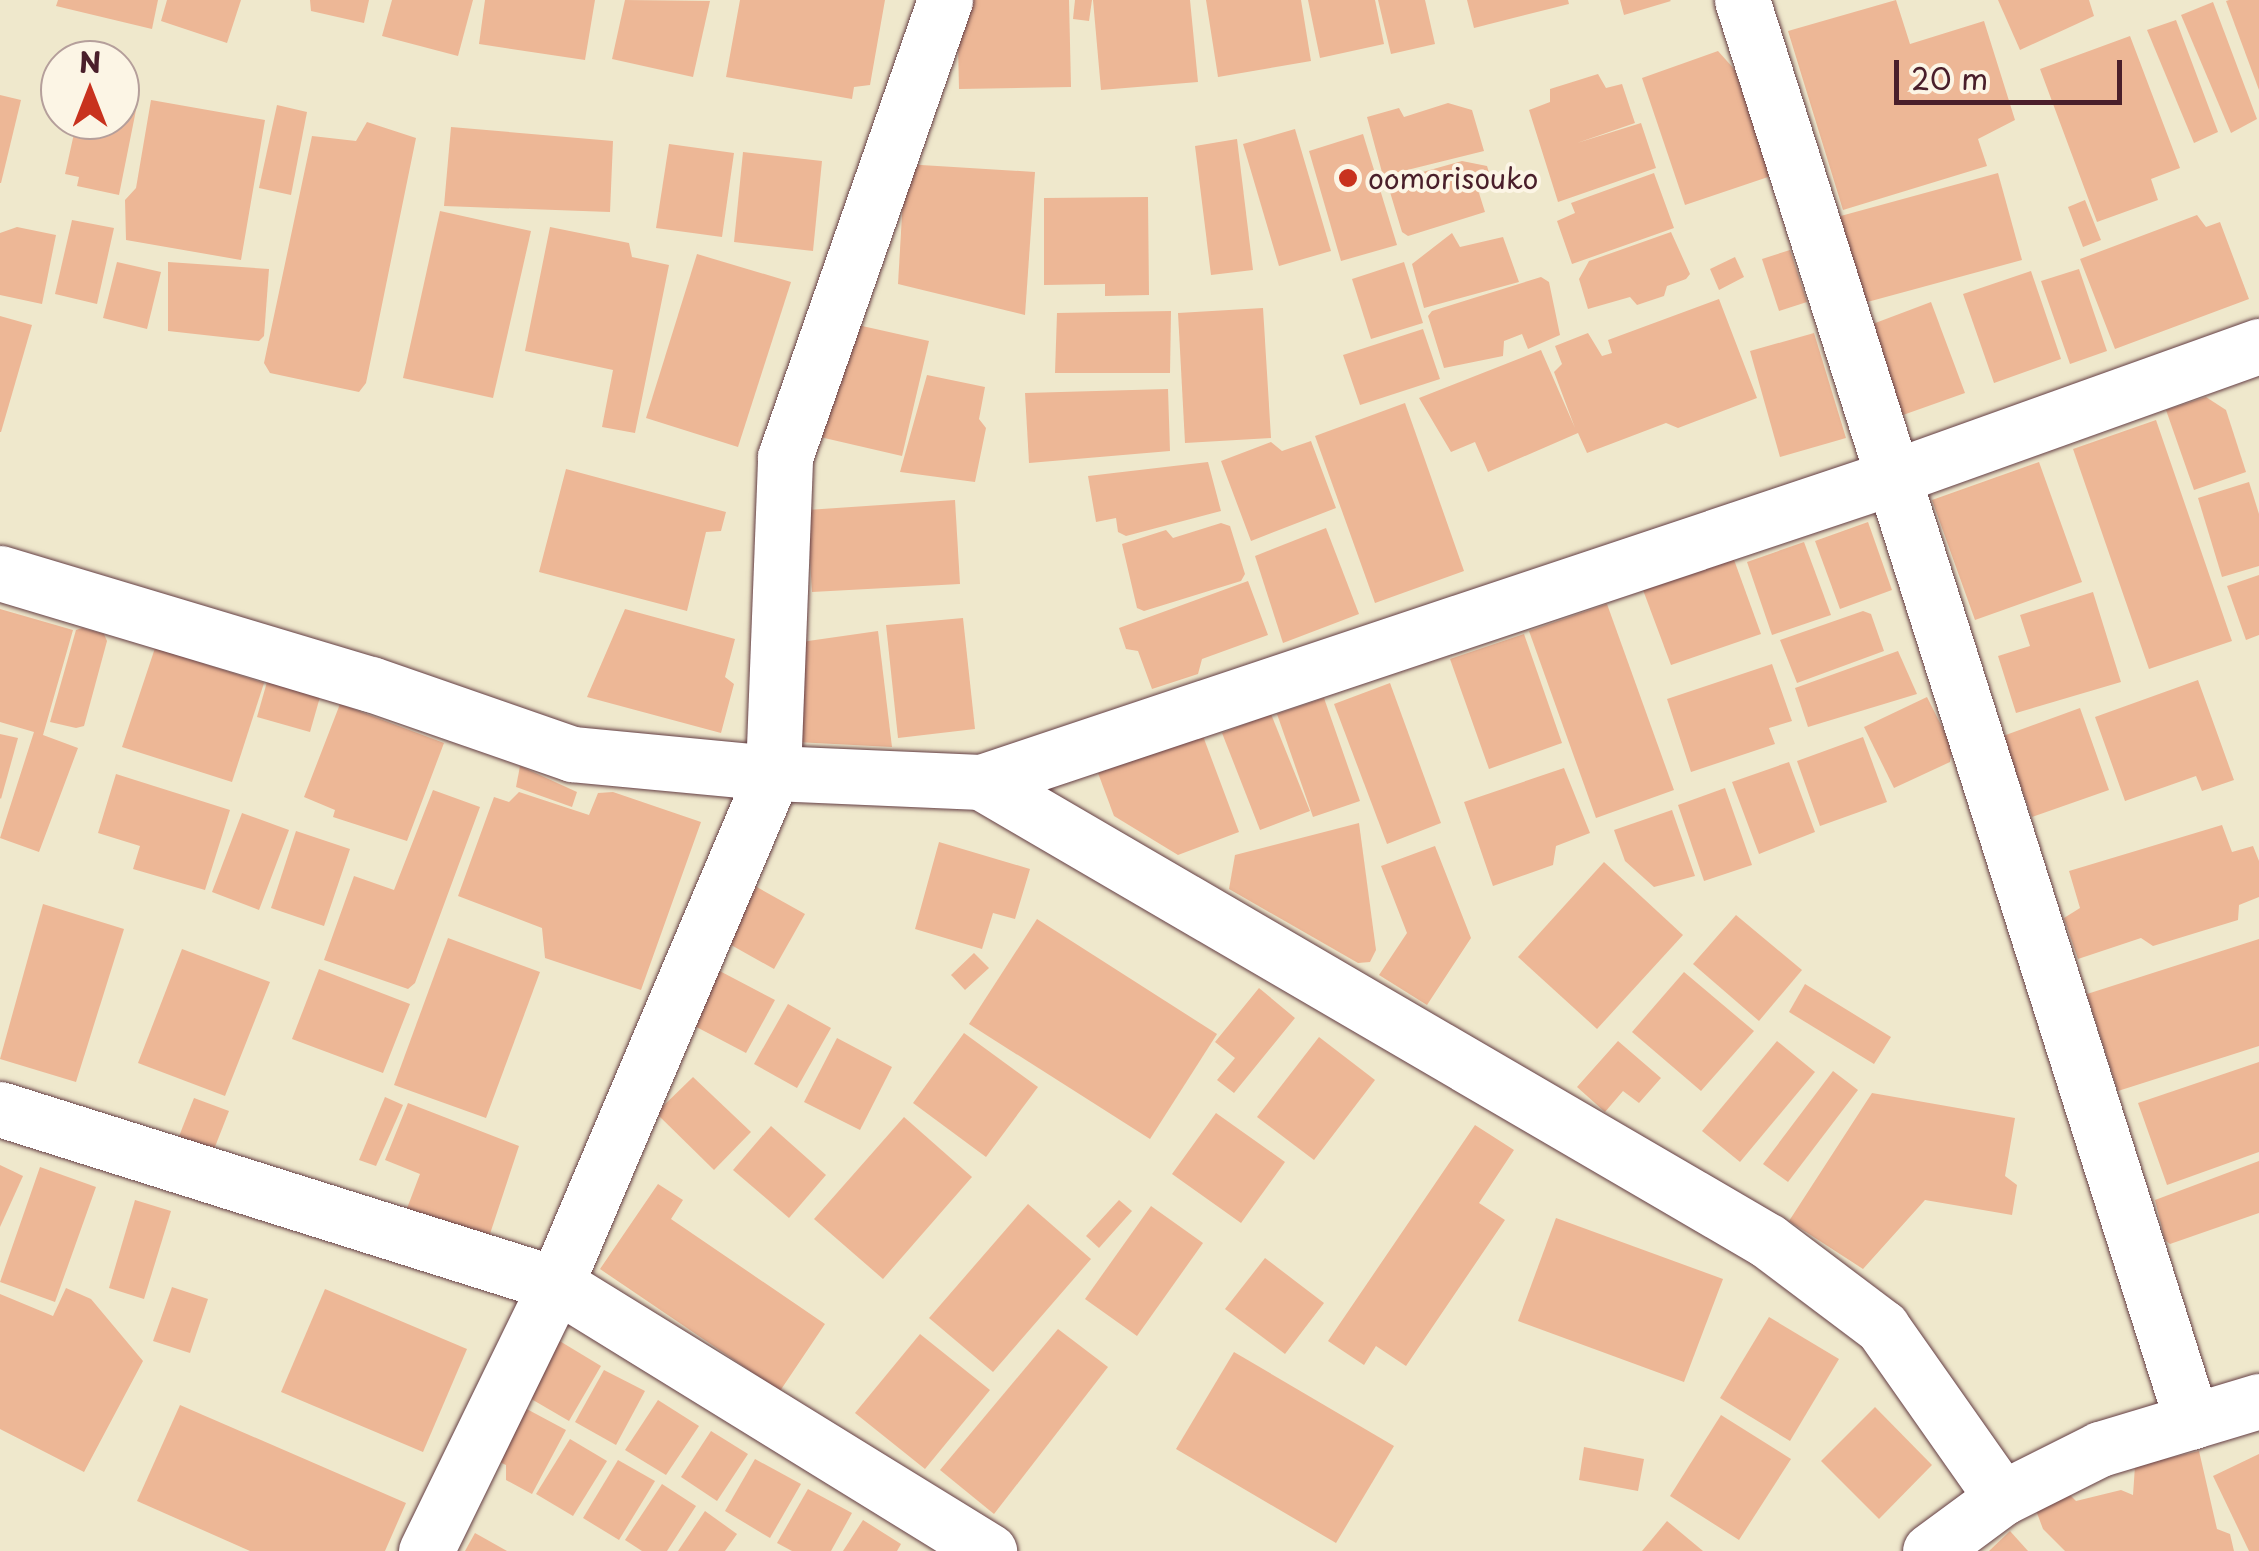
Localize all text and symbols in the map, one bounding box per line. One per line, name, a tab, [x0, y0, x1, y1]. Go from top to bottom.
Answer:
north arrow	[40, 40, 140, 140]
text: N	[79, 40, 101, 83]
scale bar	[1899, 40, 2126, 102]
text: 20 m	[1911, 55, 1988, 100]
place label: oomorisouko	[1368, 161, 1538, 195]
marker: oomorisouko	[1337, 167, 1359, 189]

